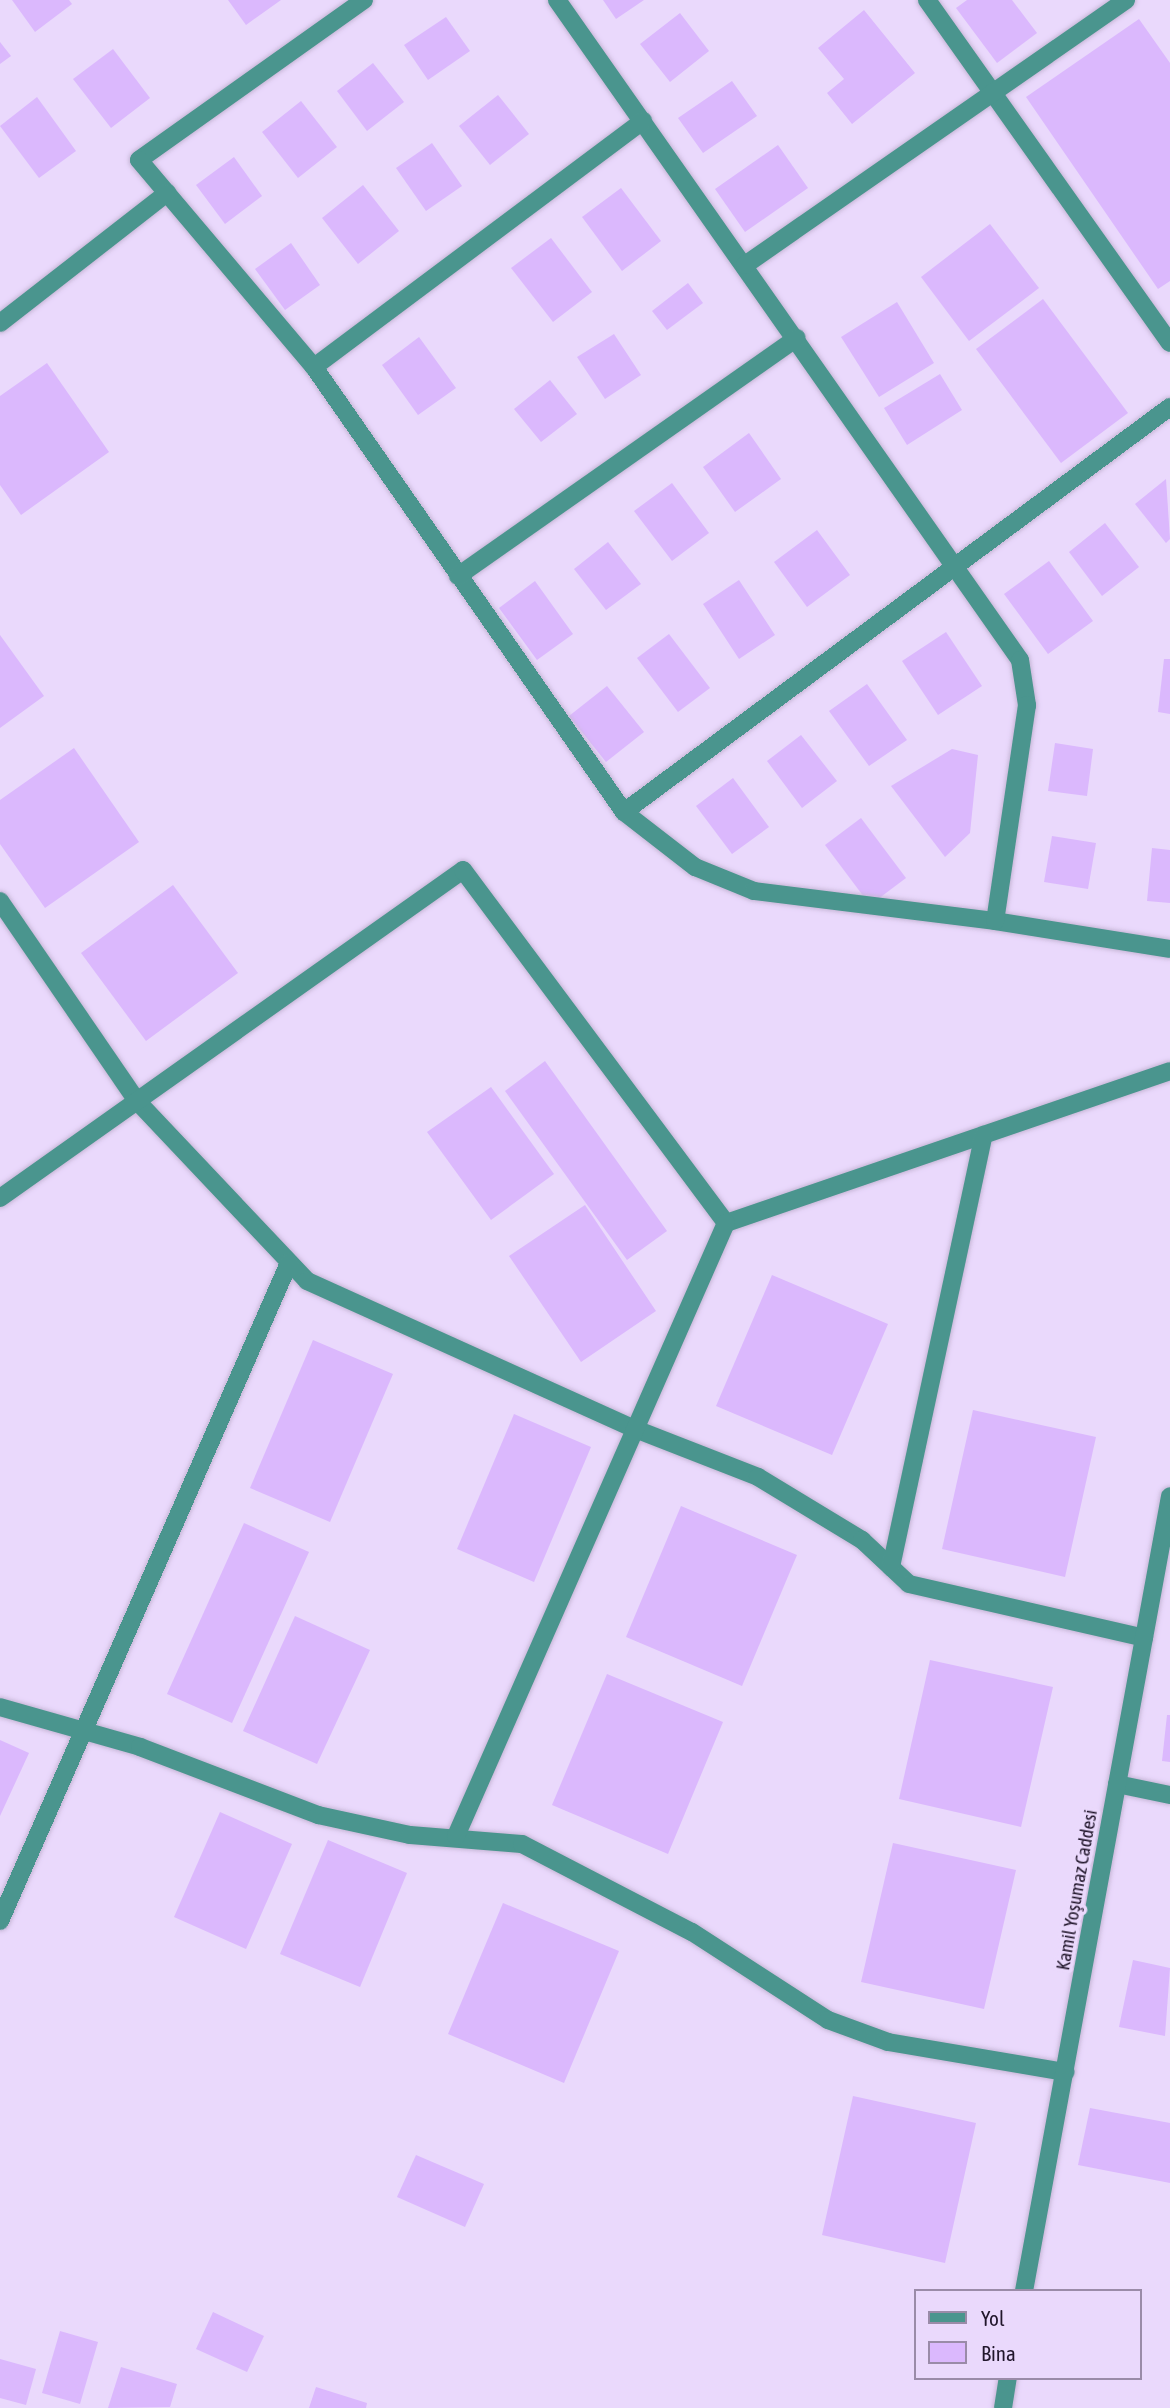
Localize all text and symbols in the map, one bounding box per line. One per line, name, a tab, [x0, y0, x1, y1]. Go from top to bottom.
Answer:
street label: Kamil Yoşumaz Caddesi	[1052, 1808, 1102, 1972]
legend	[914, 2289, 1142, 2380]
text: Yol	[981, 2306, 1005, 2330]
text: Bina	[981, 2341, 1016, 2365]

